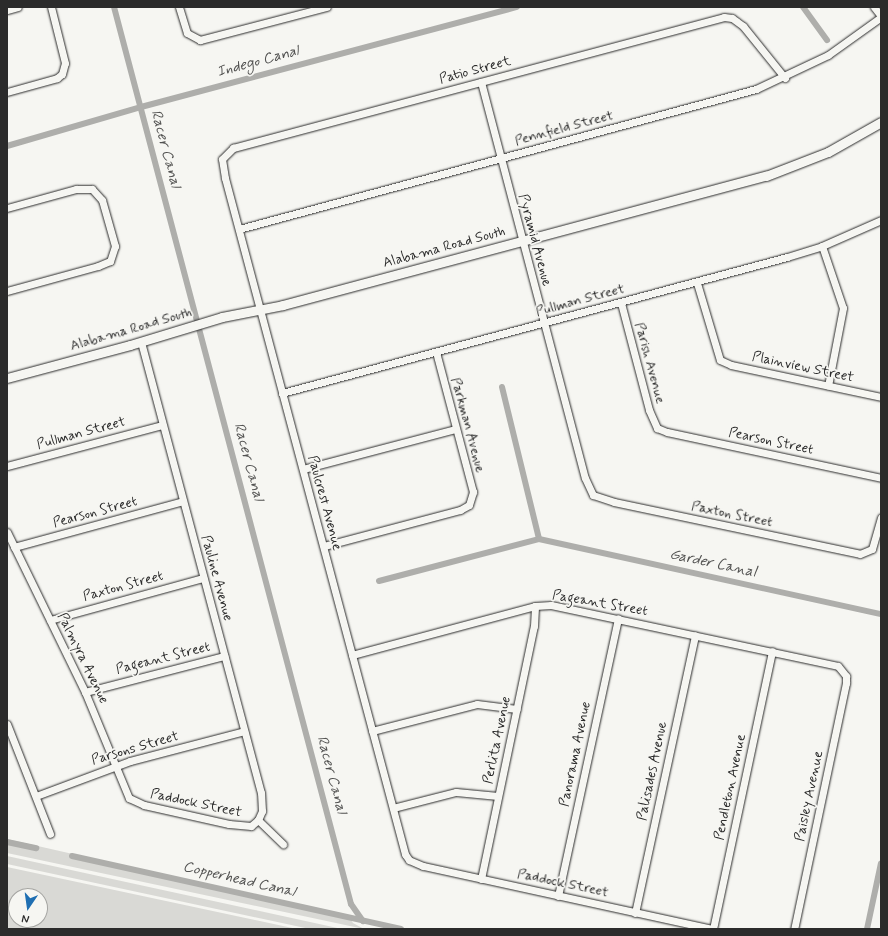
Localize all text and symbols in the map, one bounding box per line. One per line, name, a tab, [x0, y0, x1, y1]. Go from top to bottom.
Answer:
water label: Indego Canal	[215, 42, 301, 82]
street label: Patio Street	[437, 52, 513, 88]
street label: Pennfield Street	[513, 107, 615, 149]
water label: Racer Canal	[146, 109, 184, 189]
street label: Pyramid Avenue	[514, 190, 556, 290]
street label: Alabama Road South	[382, 223, 506, 271]
street label: Pullman Street	[534, 280, 626, 320]
street label: Alabama Road South	[69, 304, 193, 354]
street label: Parish Avenue	[631, 320, 669, 406]
street label: Plainview Street	[751, 348, 855, 386]
street label: Parkman Avenue	[447, 374, 489, 476]
street label: Pullman Street	[35, 413, 127, 453]
water label: Racer Canal	[229, 422, 267, 502]
street label: Pearson Street	[726, 424, 816, 458]
street label: Paulcrest Avenue	[304, 454, 346, 552]
street label: Pearson Street	[50, 492, 140, 532]
street label: Paxton Street	[689, 497, 775, 531]
street label: Pauline Avenue	[197, 532, 237, 624]
water label: Garder Canal	[670, 546, 756, 582]
street label: Paxton Street	[80, 567, 166, 605]
street label: Pageant Street	[550, 586, 650, 620]
street label: Palmyra Avenue	[53, 609, 113, 707]
street label: Pageant Street	[113, 638, 213, 678]
street label: Perlita Avenue	[479, 694, 515, 786]
street label: Panorama Avenue	[555, 699, 595, 809]
street label: Palisades Avenue	[633, 719, 671, 823]
street label: Parsons Street	[90, 728, 180, 768]
street label: Pendleton Avenue	[711, 732, 749, 842]
water label: Racer Canal	[312, 735, 350, 815]
street label: Paisley Avenue	[792, 751, 826, 841]
street label: Paddock Street	[149, 785, 243, 821]
water label: Copperhead Canal	[182, 858, 296, 902]
street label: Paddock Street	[516, 865, 610, 901]
north arrow	[8, 888, 48, 928]
text: N	[20, 911, 31, 926]

